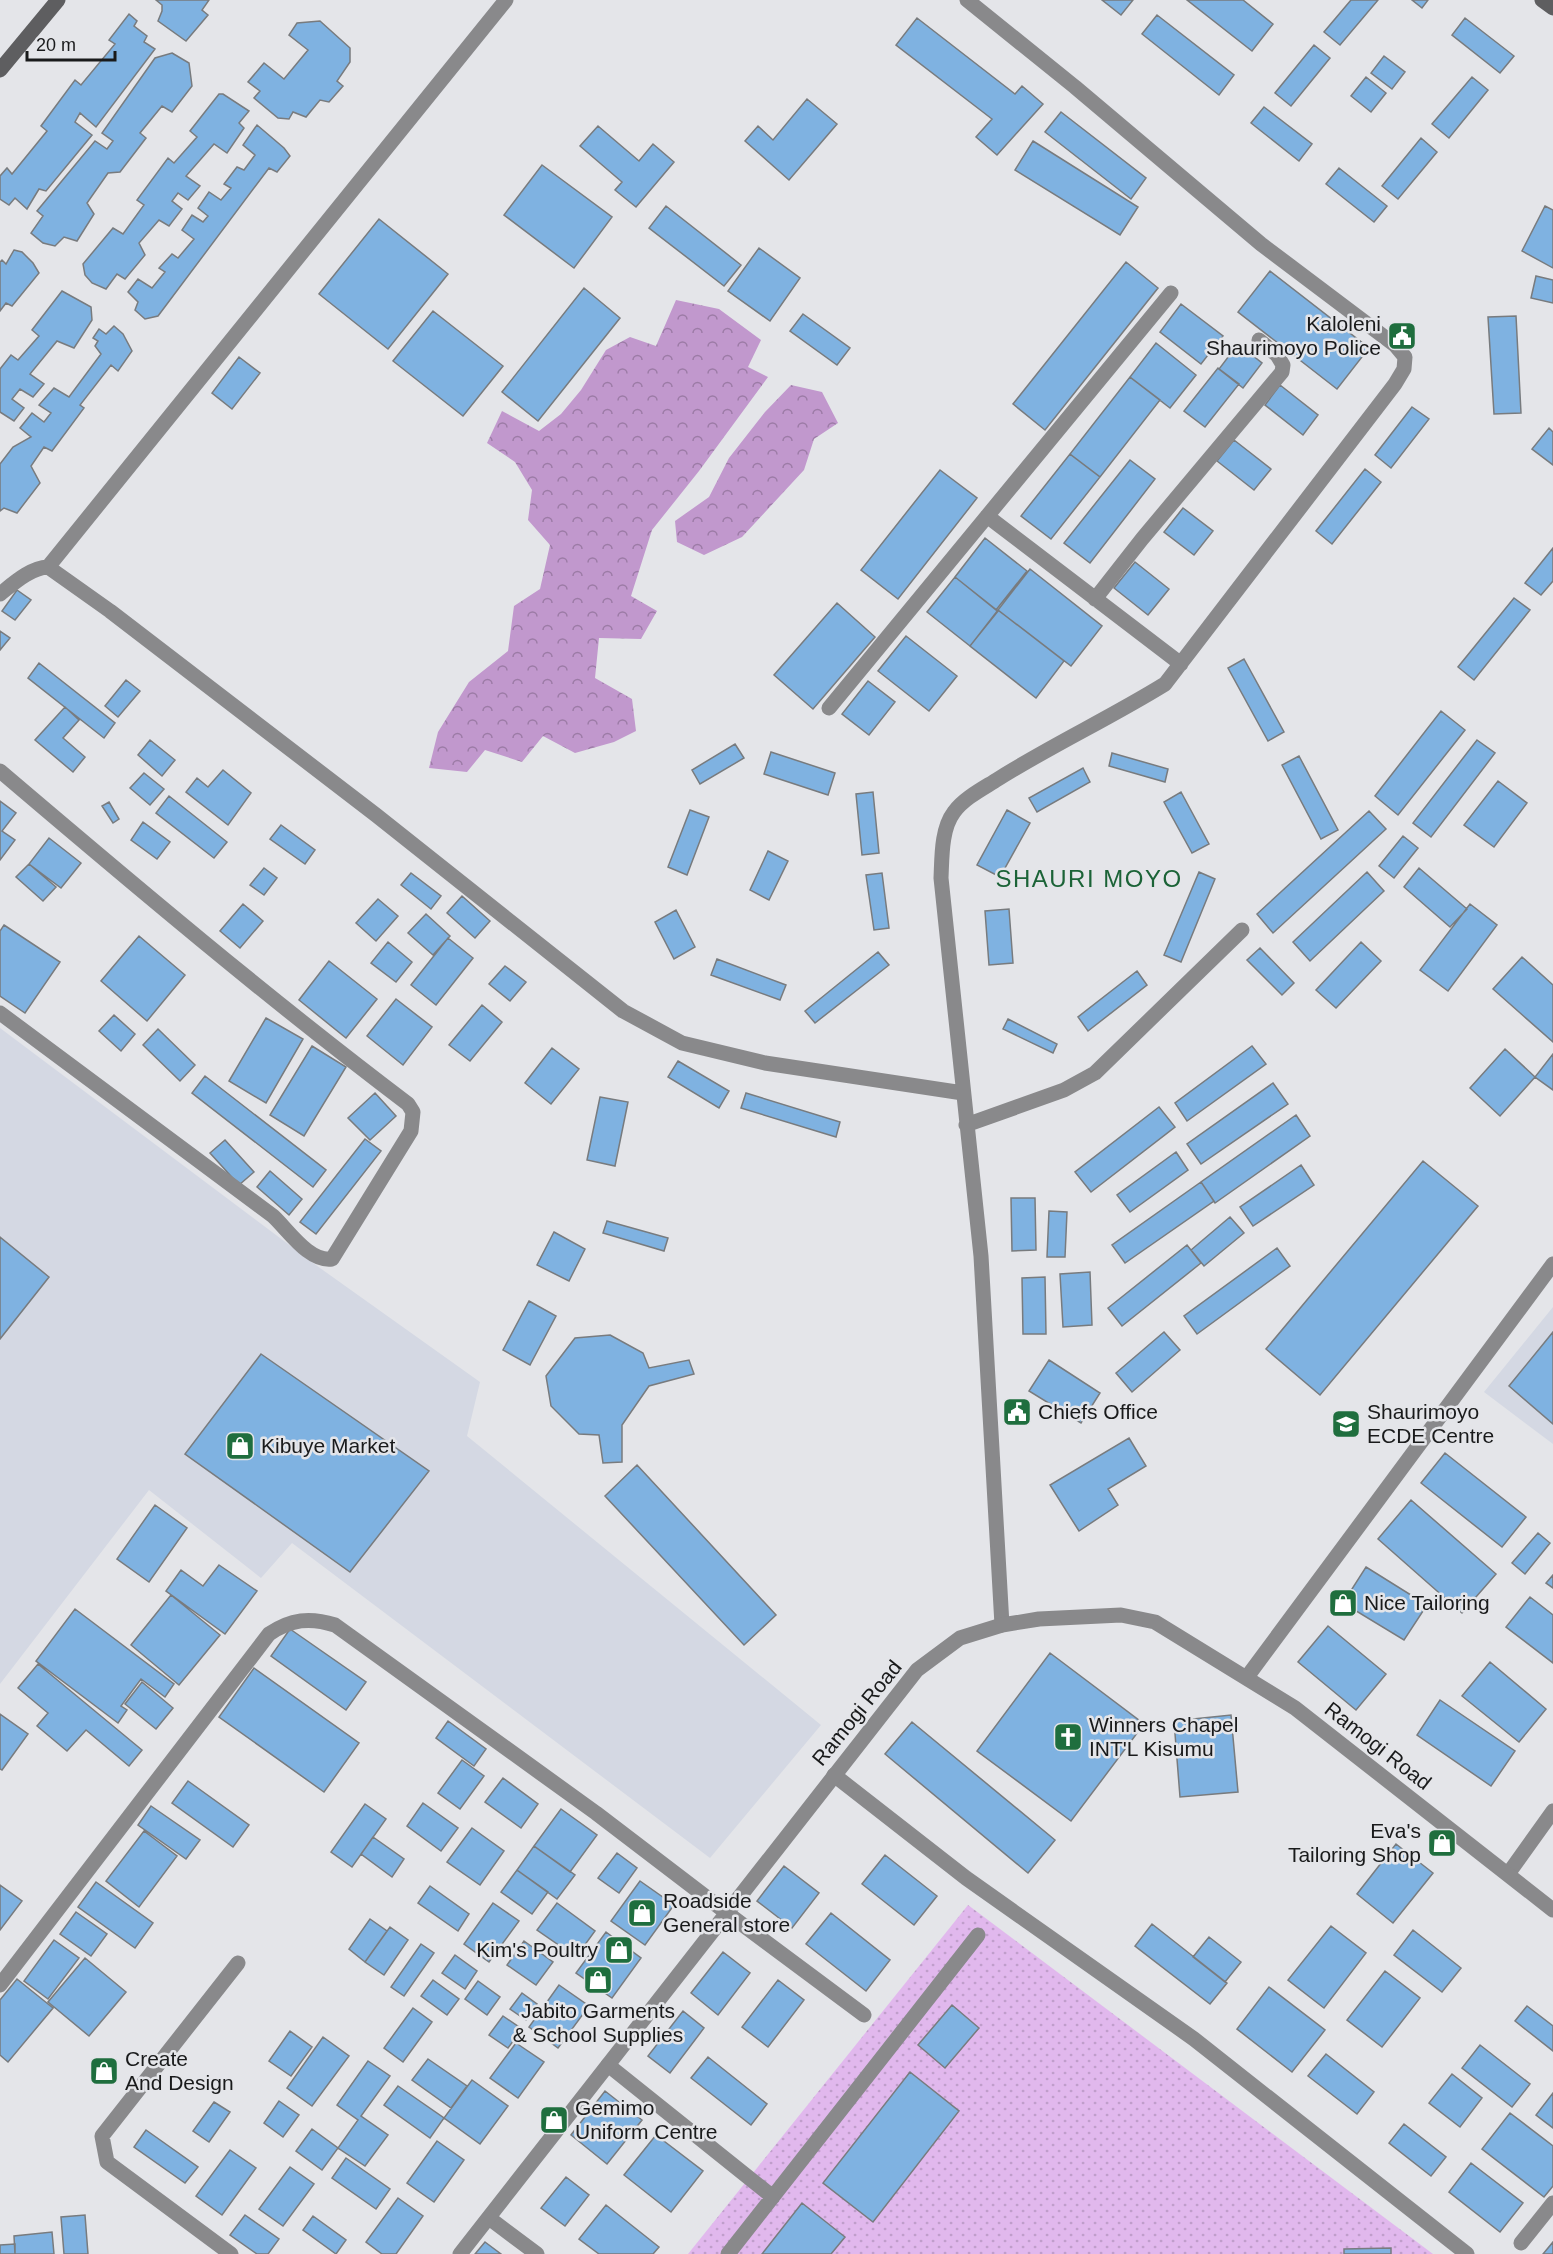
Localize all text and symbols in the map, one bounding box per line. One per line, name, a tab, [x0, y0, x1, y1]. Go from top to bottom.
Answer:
scale bar	[27, 24, 116, 62]
text: 20 m	[36, 35, 76, 55]
place label: Kaloleni Shaurimoyo Police	[1206, 312, 1381, 359]
public building icon: Kaloleni Shaurimoyo Police	[1386, 320, 1418, 352]
district label: SHAURI MOYO	[995, 865, 1183, 892]
public building icon: Chiefs Office	[1001, 1396, 1033, 1428]
place label: Chiefs Office	[1038, 1400, 1158, 1423]
place label: Shaurimoyo ECDE Centre	[1367, 1400, 1494, 1447]
school or university icon: Shaurimoyo ECDE Centre	[1330, 1408, 1362, 1440]
shop icon: Kibuye Market	[224, 1430, 256, 1462]
place label: Kibuye Market	[261, 1434, 395, 1457]
shop icon: Nice Tailoring	[1327, 1587, 1359, 1619]
place label: Nice Tailoring	[1364, 1591, 1490, 1614]
street label: Ramogi Road	[807, 1656, 906, 1770]
street label: Ramogi Road	[1321, 1697, 1436, 1794]
place label: Winners Chapel INT'L Kisumu	[1089, 1713, 1238, 1760]
church icon: Winners Chapel INT'L Kisumu	[1052, 1721, 1084, 1753]
place label: Eva's Tailoring Shop	[1288, 1819, 1421, 1866]
shop icon: Eva's Tailoring Shop	[1426, 1827, 1458, 1859]
place label: Roadside General store	[663, 1889, 790, 1936]
shop icon: Roadside General store	[626, 1897, 658, 1929]
shop icon: Kim's Poultry	[603, 1934, 635, 1966]
place label: Kim's Poultry	[476, 1938, 598, 1961]
shop icon: Jabito Garments & School Supplies	[582, 1964, 614, 1996]
place label: Jabito Garments & School Supplies	[513, 1999, 683, 2046]
place label: Create And Design	[125, 2047, 234, 2094]
shop icon: Create And Design	[88, 2055, 120, 2087]
place label: Gemimo Uniform Centre	[575, 2096, 717, 2143]
shop icon: Gemimo Uniform Centre	[538, 2104, 570, 2136]

